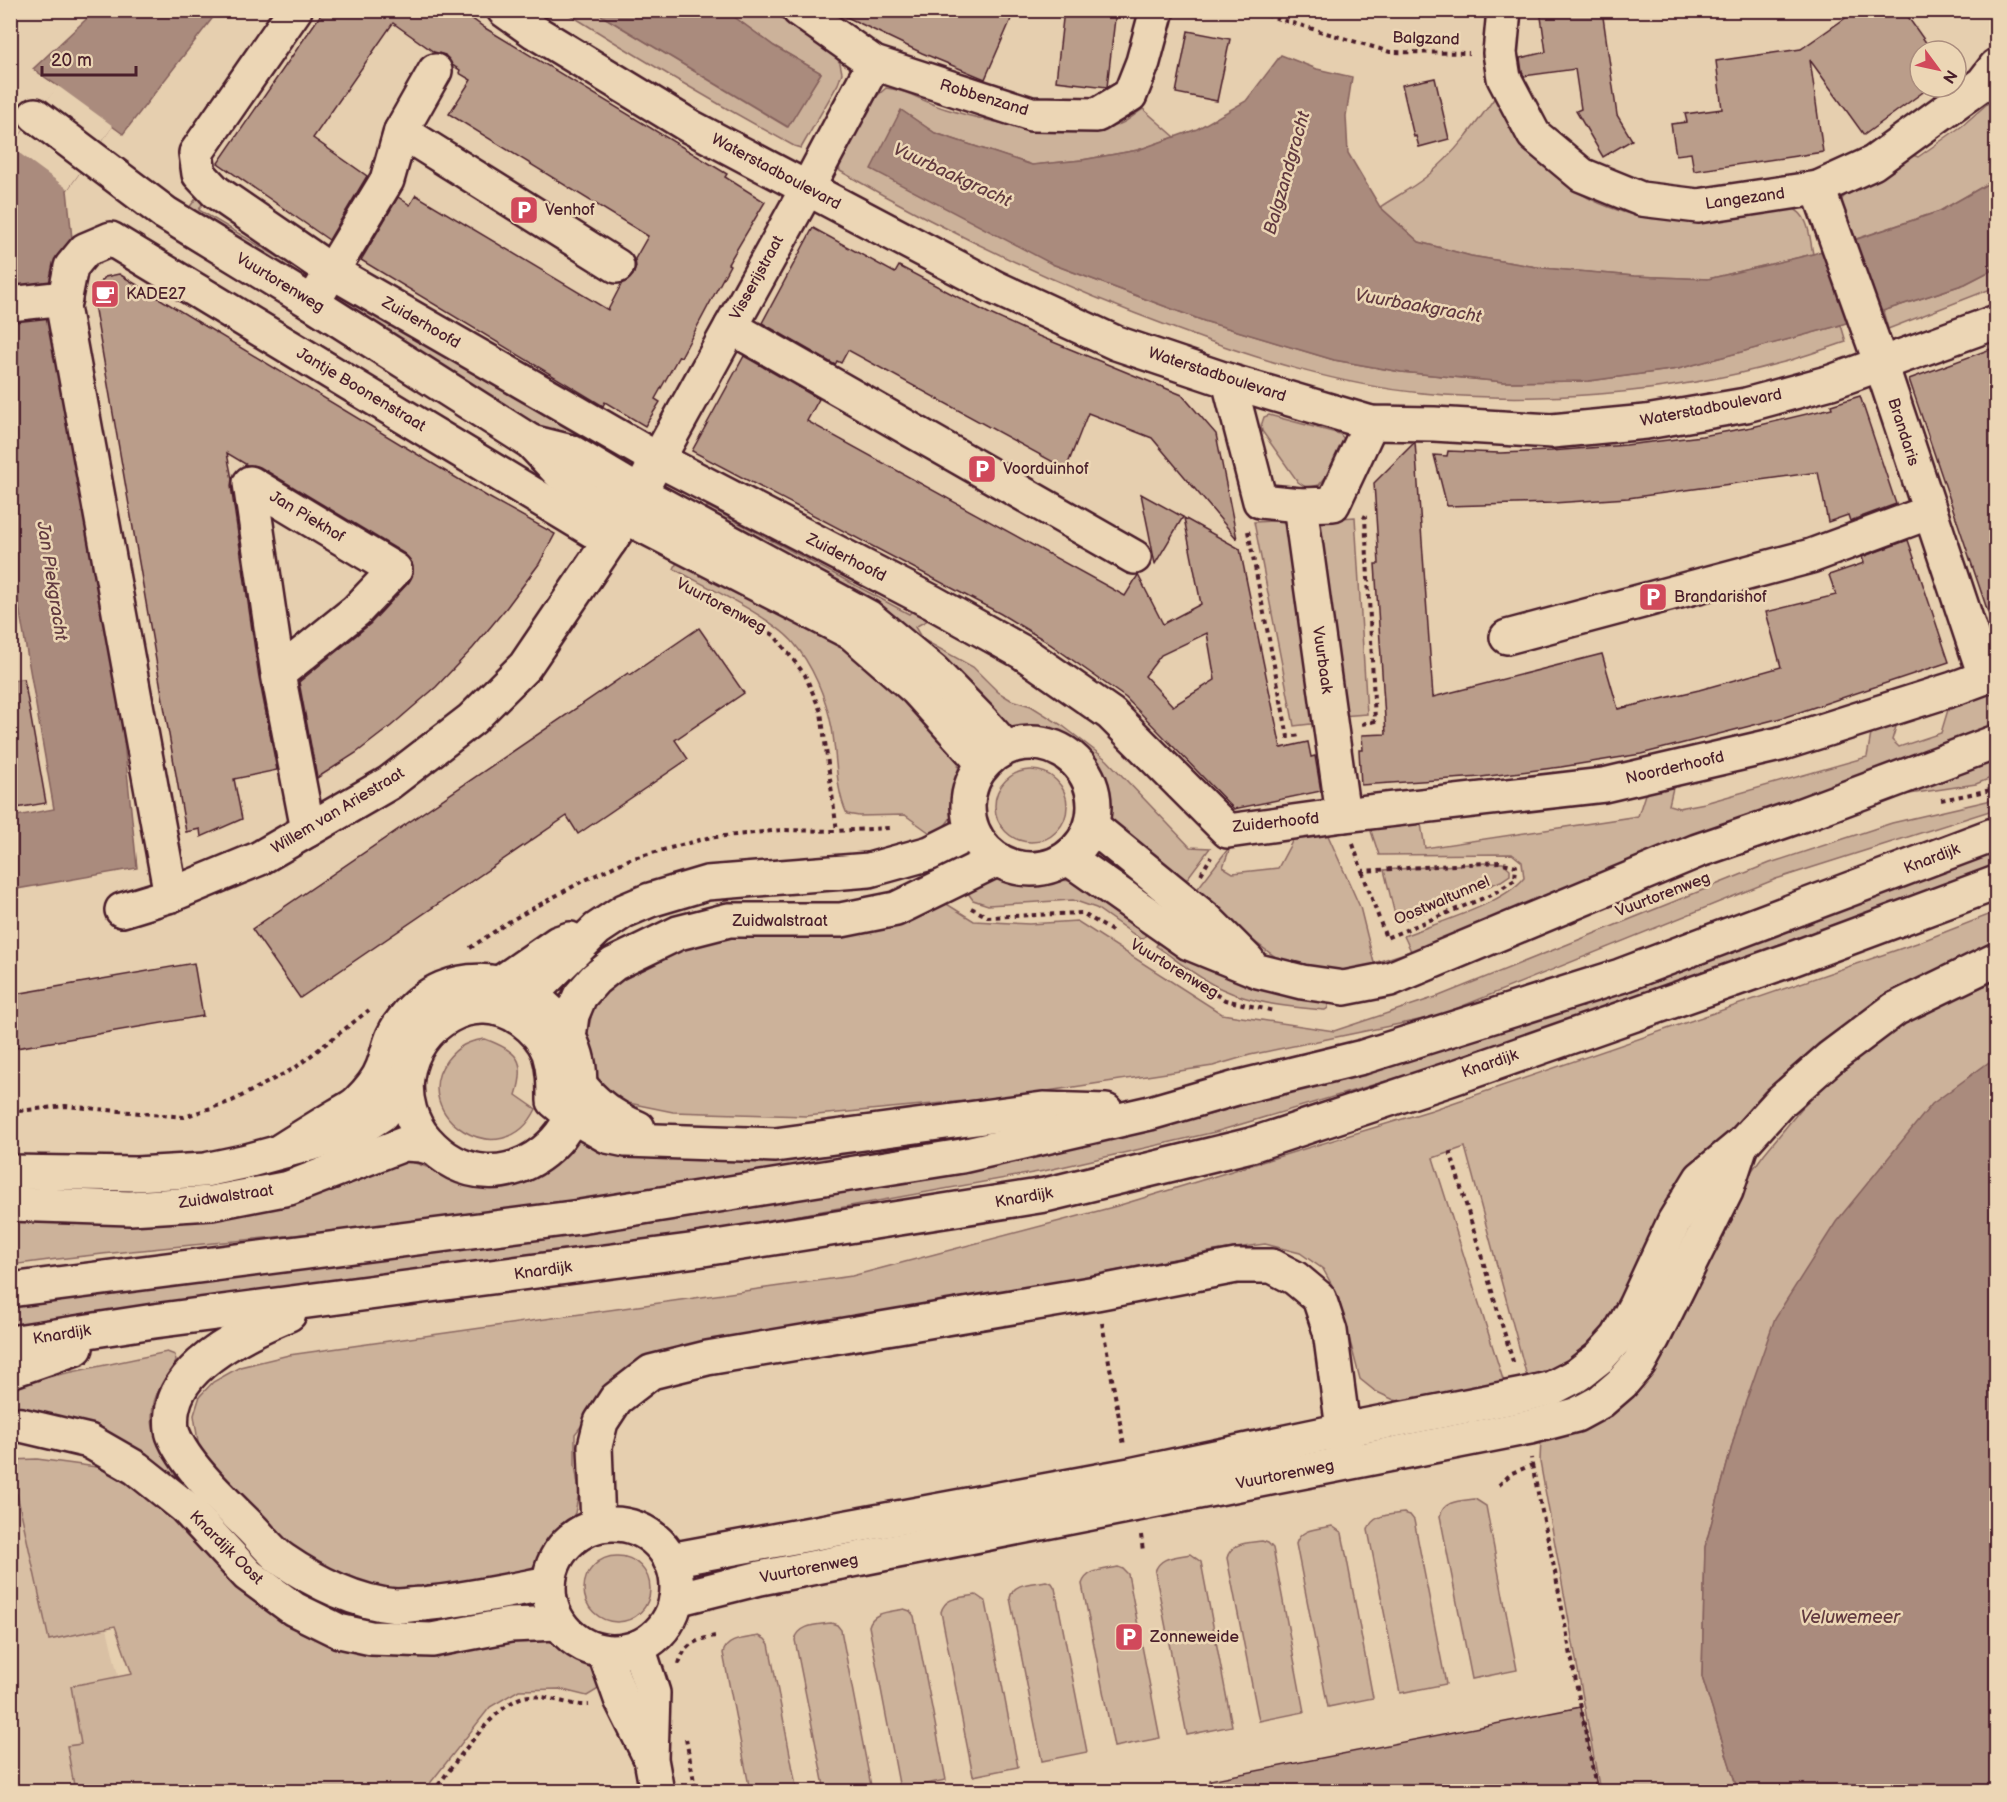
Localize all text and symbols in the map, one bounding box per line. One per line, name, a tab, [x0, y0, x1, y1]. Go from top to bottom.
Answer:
street label: Balgzand	[1392, 28, 1460, 50]
scale bar	[42, 39, 136, 77]
north arrow	[1908, 39, 1968, 99]
text: 20 m	[51, 50, 92, 71]
text: N	[1938, 66, 1961, 87]
street label: Robbenzand	[937, 76, 1031, 120]
water label: Balgzandgracht	[1259, 109, 1315, 237]
street label: Waterstadboulevard	[708, 130, 844, 214]
water label: Vuurbaakgracht	[890, 138, 1015, 212]
street label: Langezand	[1704, 184, 1786, 214]
parking icon: Venhof	[508, 194, 540, 226]
place label: Venhof	[545, 201, 595, 220]
street label: Visserijstraat	[726, 232, 788, 324]
street label: Vuurtorenweg	[232, 249, 328, 317]
cafe icon: KADE27	[89, 278, 121, 310]
place label: KADE27	[126, 285, 186, 304]
water label: Vuurbaakgracht	[1353, 285, 1483, 328]
street label: Zuiderhoofd	[378, 293, 463, 353]
street label: Jantje Boonenstraat	[293, 344, 429, 436]
street label: Waterstadboulevard	[1146, 344, 1288, 406]
street label: Waterstadboulevard	[1639, 385, 1783, 431]
street label: Brandaris	[1883, 396, 1923, 468]
parking icon: Voorduinhof	[966, 453, 998, 485]
place label: Voorduinhof	[1003, 460, 1089, 479]
street label: Jan Piekhof	[266, 487, 348, 547]
water label: Jan Piekgracht	[32, 519, 72, 643]
street label: Zuiderhoofd	[802, 529, 889, 586]
street label: Vuurtorenweg	[673, 574, 769, 638]
parking icon: Brandarishof	[1637, 581, 1669, 613]
place label: Brandarishof	[1674, 588, 1767, 607]
street label: Vuurbaak	[1308, 625, 1336, 695]
street label: Noorderhoofd	[1624, 747, 1726, 789]
street label: Willem van Ariestraat	[268, 764, 408, 858]
street label: Zuiderhoofd	[1231, 809, 1320, 837]
street label: Knardijk	[1901, 840, 1963, 878]
street label: Vuurtorenweg	[1613, 868, 1713, 922]
street label: Oostwaltunnel	[1391, 872, 1493, 930]
street label: Zuidwalstraat	[731, 912, 828, 931]
street label: Vuurtorenweg	[1126, 935, 1222, 1003]
street label: Knardijk	[1459, 1045, 1521, 1082]
street label: Zuidwalstraat	[177, 1181, 275, 1213]
street label: Knardijk	[994, 1184, 1055, 1212]
street label: Knardijk	[513, 1258, 573, 1284]
street label: Knardijk	[32, 1321, 92, 1349]
street label: Vuurtorenweg	[1234, 1456, 1336, 1494]
street label: Knardijk Oost	[185, 1507, 267, 1589]
street label: Vuurtorenweg	[758, 1550, 860, 1588]
water label: Veluwemeer	[1800, 1607, 1901, 1628]
parking icon: Zonneweide	[1113, 1621, 1145, 1653]
place label: Zonneweide	[1149, 1628, 1239, 1647]

